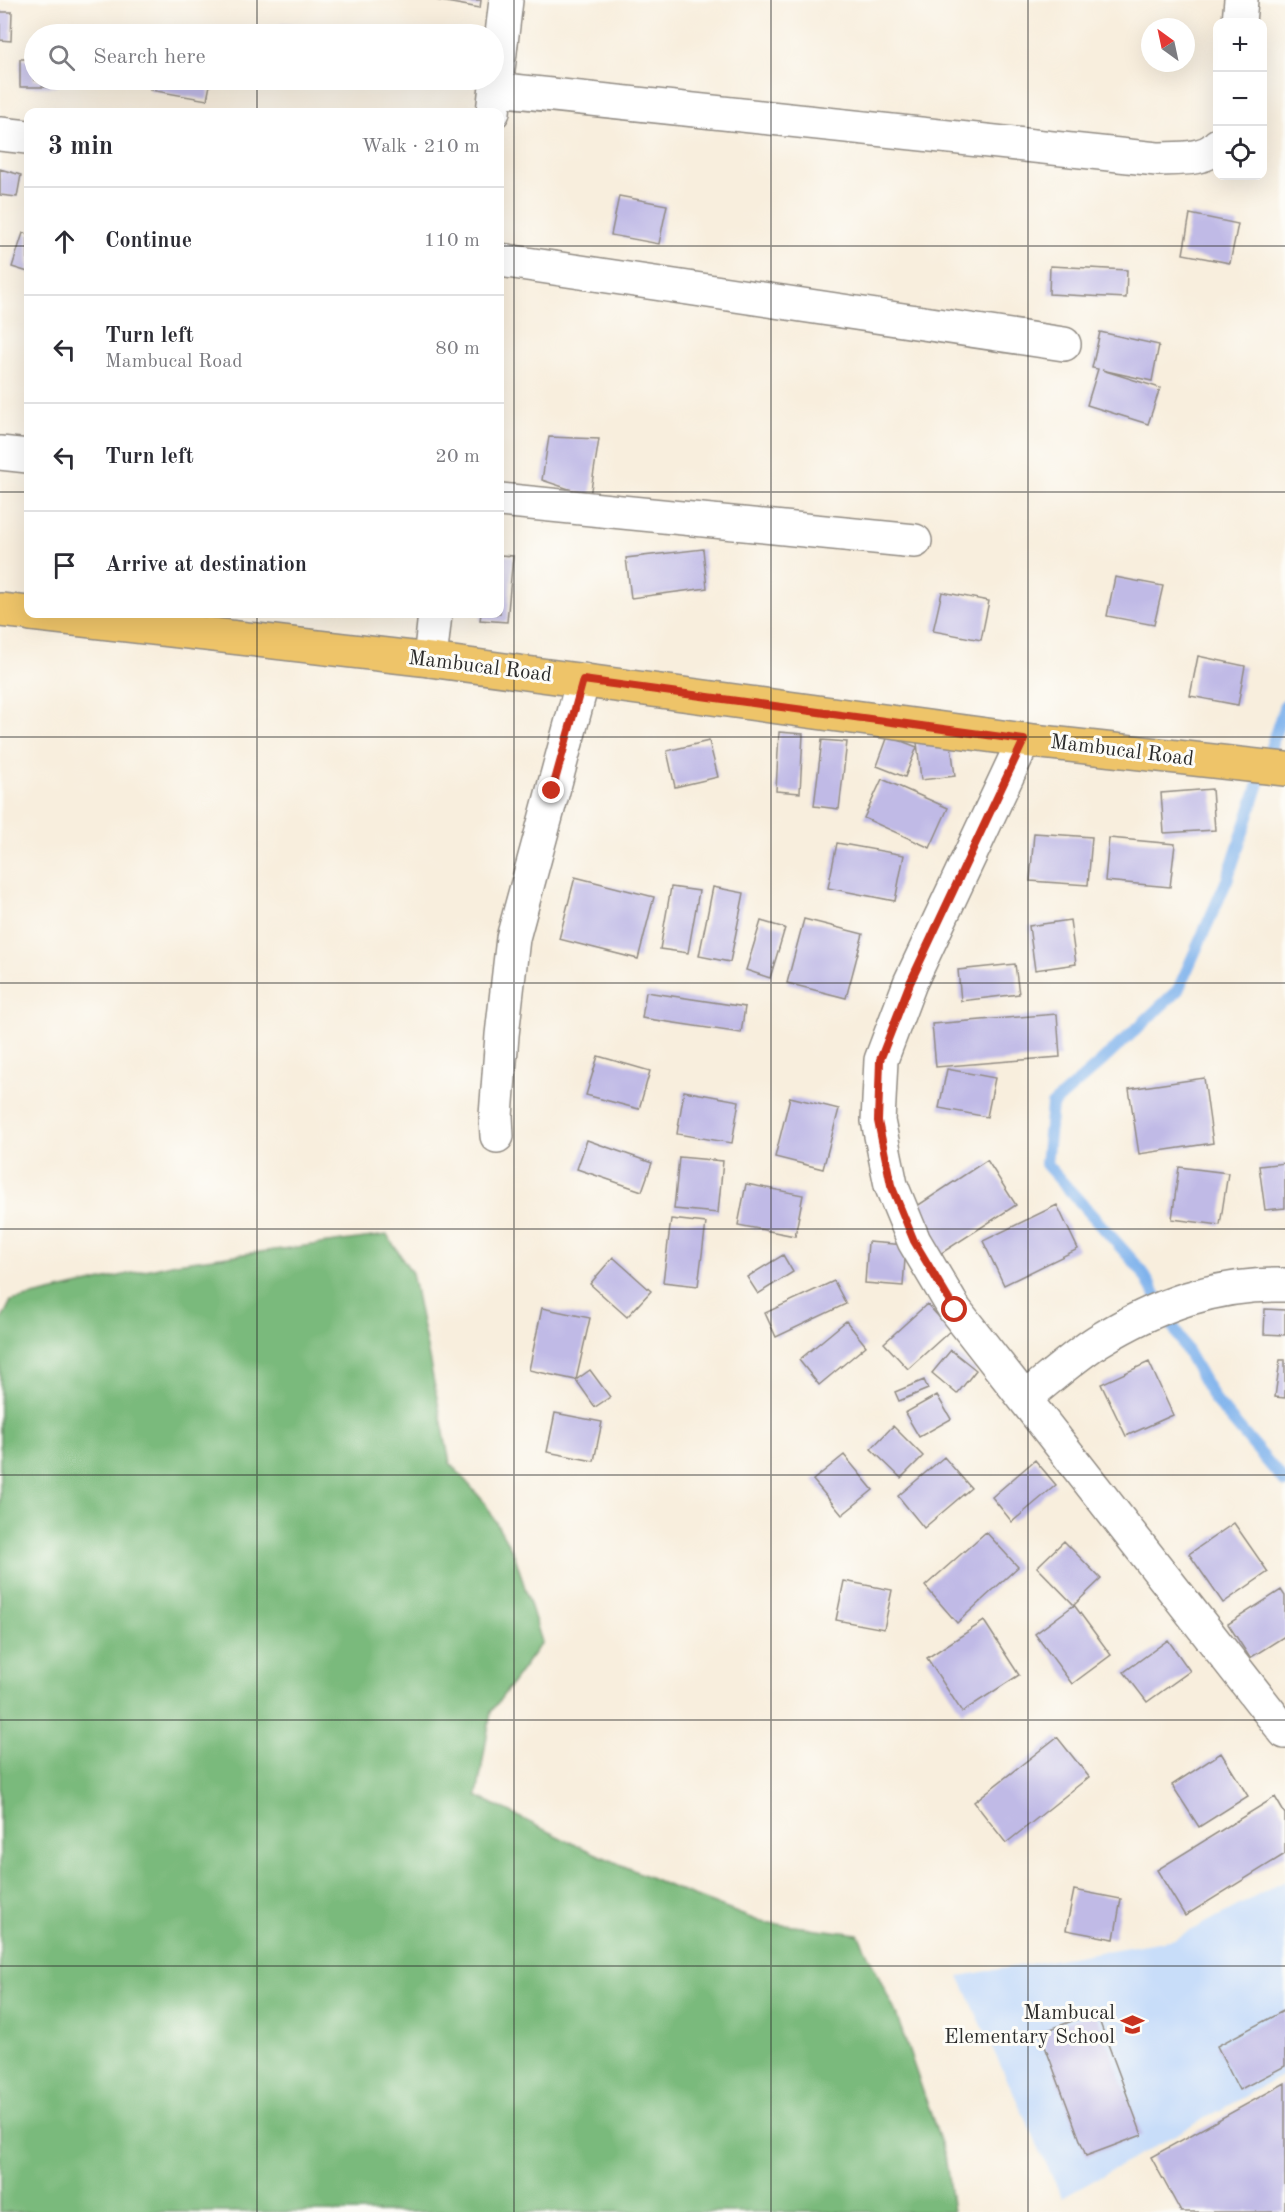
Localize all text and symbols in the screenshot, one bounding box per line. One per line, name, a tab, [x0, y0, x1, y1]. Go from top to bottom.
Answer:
north arrow	[1141, 18, 1195, 72]
map controls	[1213, 18, 1267, 180]
button: +	[1213, 18, 1267, 72]
search box	[24, 24, 504, 90]
icon: search	[45, 41, 78, 74]
text: Search here	[93, 46, 206, 68]
button: −	[1213, 72, 1267, 126]
button: locate	[1213, 126, 1267, 180]
text: 3 min	[48, 134, 113, 160]
text: Walk · 210 m	[361, 137, 480, 157]
icon: ahead	[48, 225, 81, 258]
text: Continue	[105, 230, 192, 252]
text: 110 m	[424, 231, 480, 251]
text: Turn left	[105, 325, 194, 347]
icon: left	[48, 333, 81, 366]
text: 80 m	[435, 339, 480, 359]
text: Mambucal Road	[105, 352, 243, 372]
icon: left	[48, 441, 81, 474]
text: Turn left	[105, 446, 194, 468]
text: 20 m	[435, 447, 480, 467]
icon: arrive	[48, 549, 81, 582]
text: Arrive at destination	[105, 554, 307, 576]
street label: Mambucal Road	[407, 648, 553, 686]
street label: Mambucal Road	[1049, 732, 1195, 770]
route end	[538, 777, 564, 803]
route start	[941, 1296, 967, 1322]
place label: Mambucal Elementary School	[944, 2003, 1115, 2048]
school or university icon: Mambucal Elementary School	[1120, 2012, 1146, 2038]

